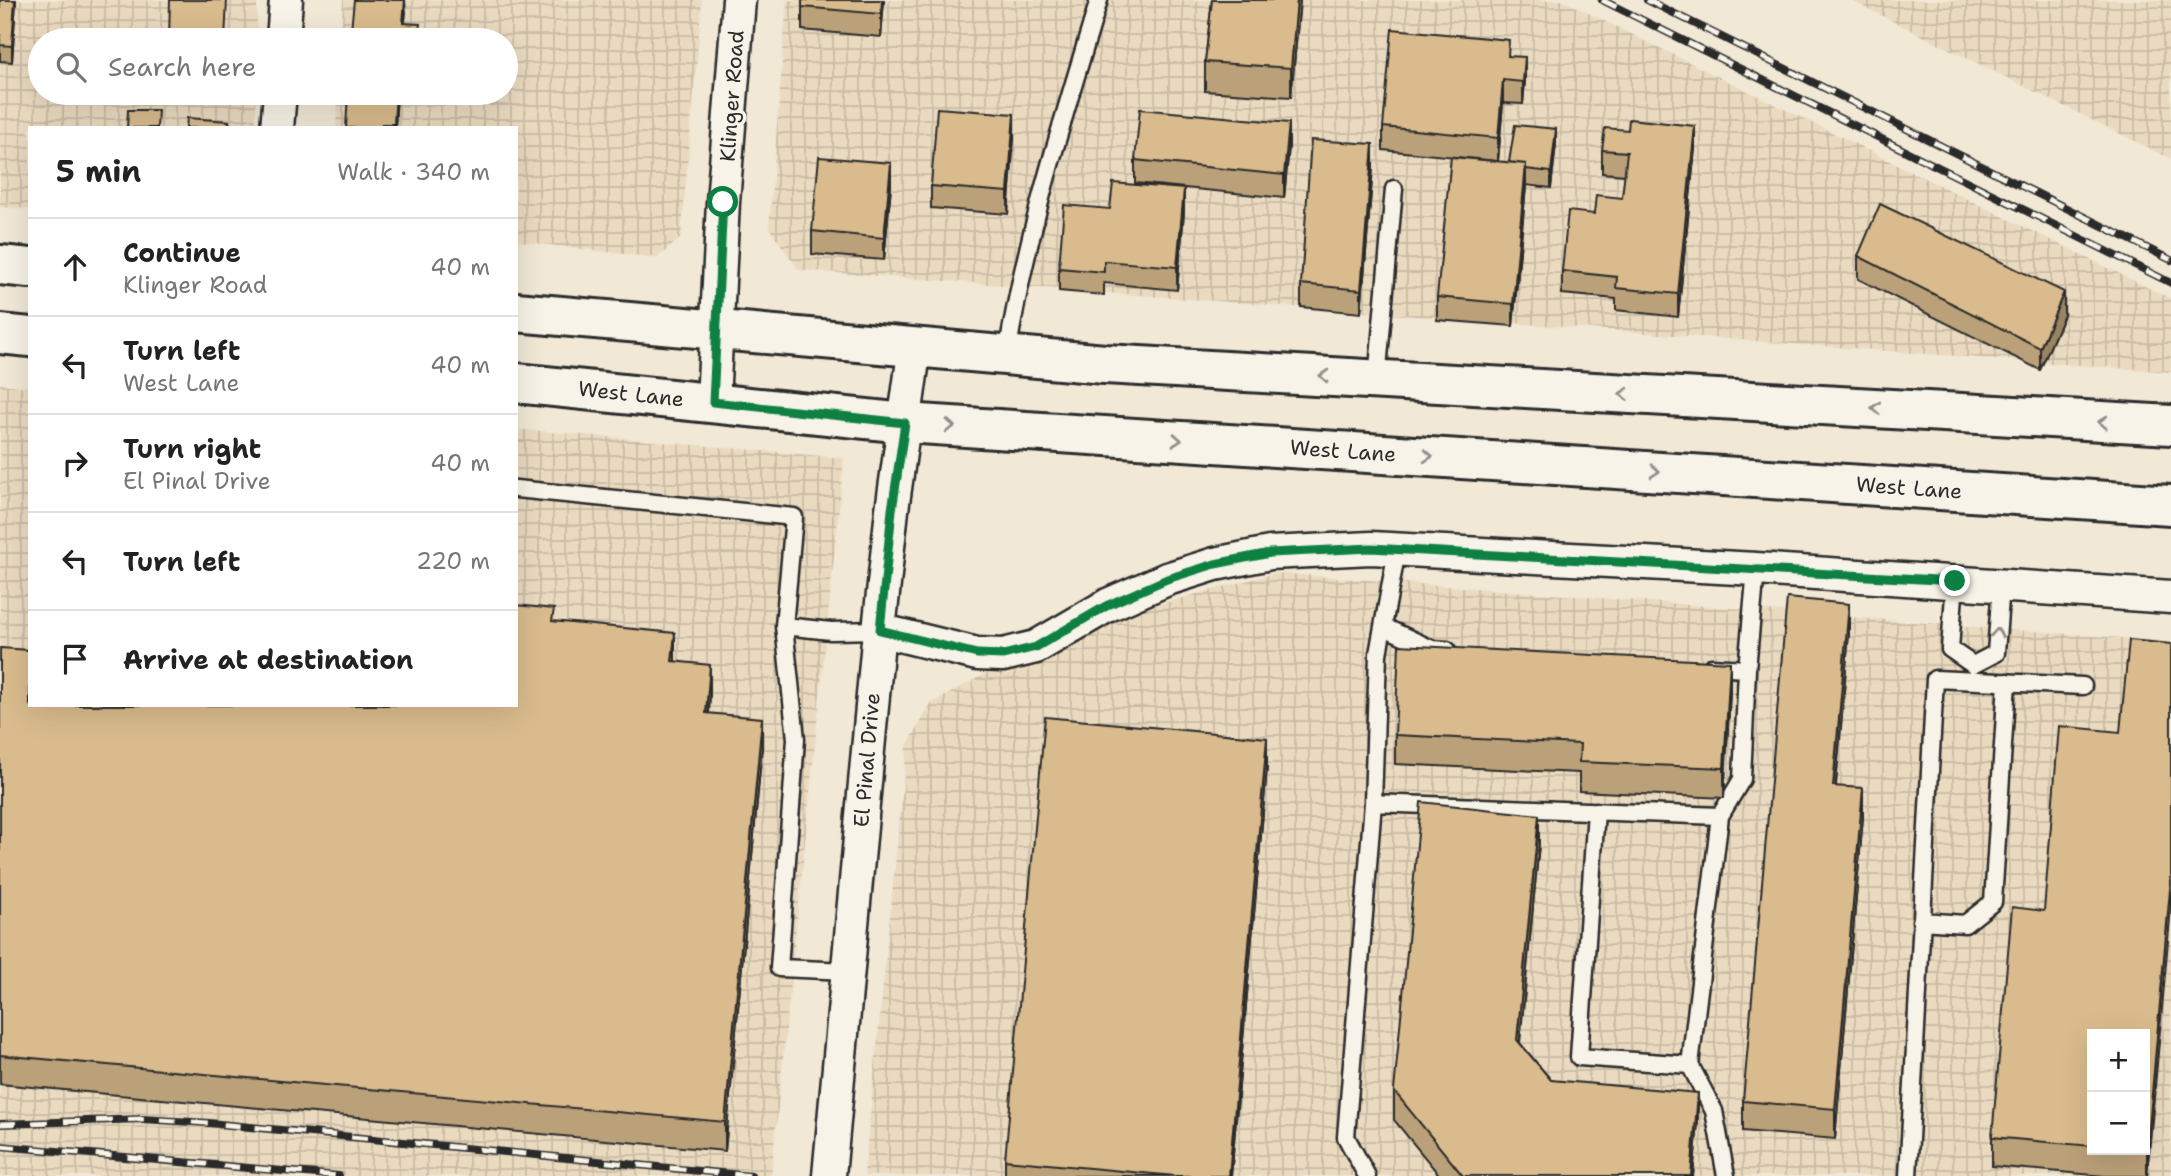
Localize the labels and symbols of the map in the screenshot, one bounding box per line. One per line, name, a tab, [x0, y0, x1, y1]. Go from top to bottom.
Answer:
street label: Klinger Road	[713, 29, 751, 163]
route start	[707, 186, 738, 217]
one-way arrow	[1318, 369, 1329, 384]
street label: West Lane	[577, 375, 685, 413]
one-way arrow	[1618, 387, 1629, 402]
one-way arrow	[1870, 401, 1881, 416]
one-way arrow	[2097, 414, 2108, 429]
one-way arrow	[945, 418, 956, 433]
one-way arrow	[1172, 432, 1183, 447]
street label: West Lane	[1289, 433, 1397, 469]
one-way arrow	[1423, 449, 1434, 464]
one-way arrow	[1650, 463, 1661, 478]
street label: West Lane	[1855, 470, 1963, 506]
route end	[1939, 565, 1970, 596]
one-way arrow	[1989, 627, 2004, 638]
street label: El Pinal Drive	[847, 692, 887, 828]

